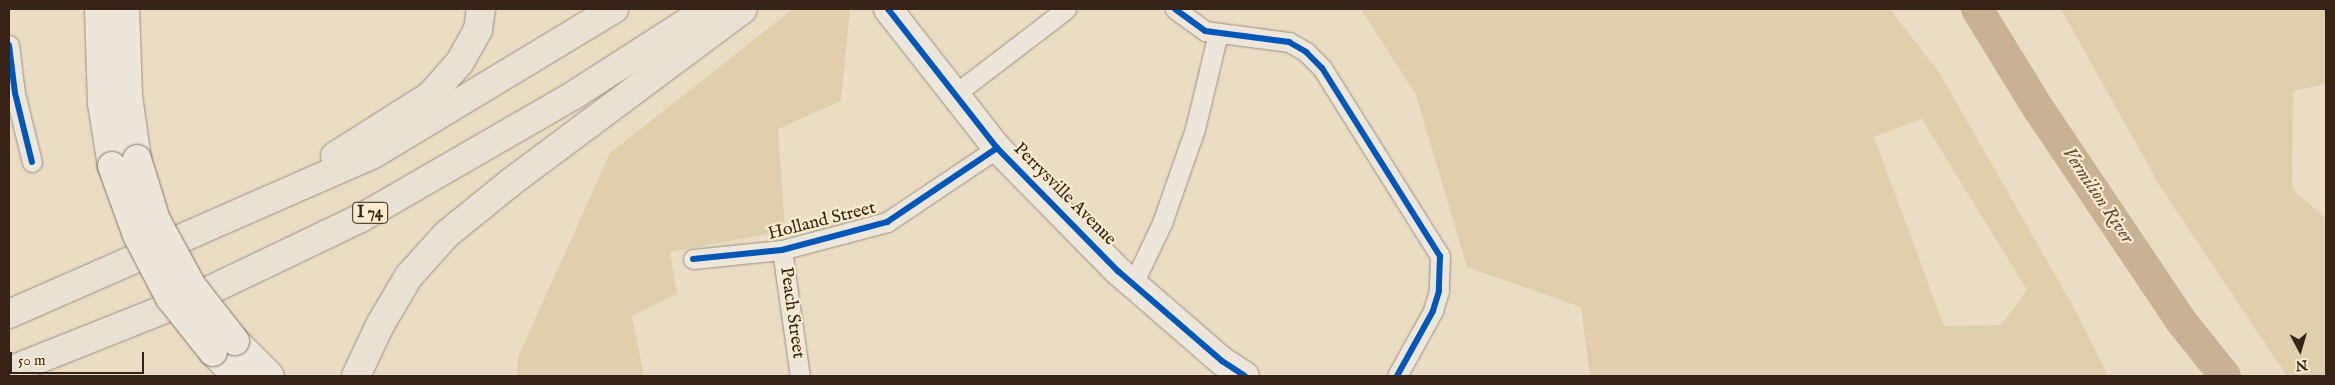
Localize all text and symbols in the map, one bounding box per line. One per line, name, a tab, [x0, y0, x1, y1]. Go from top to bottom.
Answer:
street label: Perrysville Avenue	[1008, 139, 1120, 251]
water label: Vermilion River	[2057, 144, 2137, 248]
street label: Holland Street	[766, 198, 878, 246]
road number: I 74	[351, 200, 389, 227]
street label: Peach Street	[774, 266, 808, 360]
north arrow	[2275, 325, 2325, 375]
scale bar	[12, 342, 146, 374]
text: 50 m	[18, 351, 46, 370]
text: N	[2295, 355, 2309, 375]

